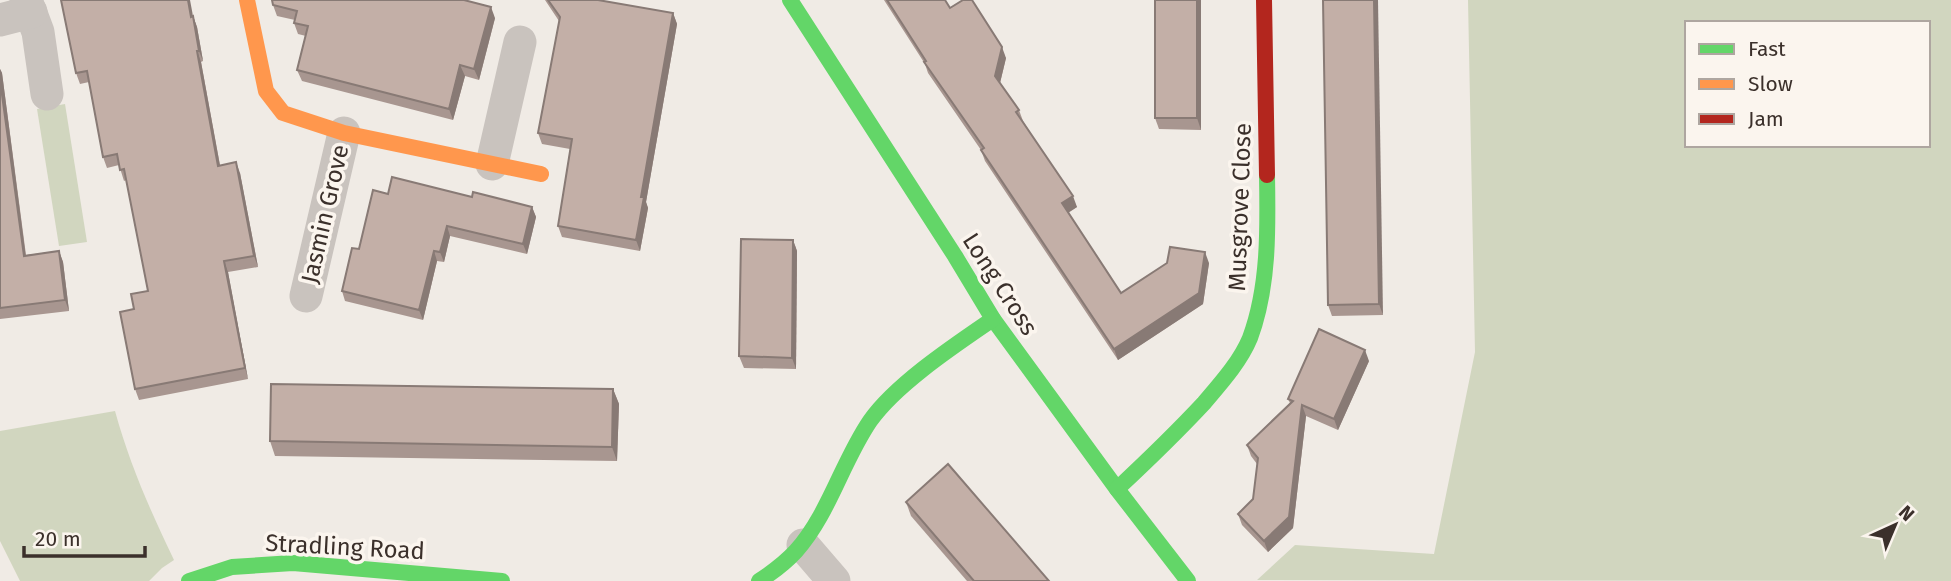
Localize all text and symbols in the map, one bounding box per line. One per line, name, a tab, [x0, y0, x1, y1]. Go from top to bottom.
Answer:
legend	[1685, 21, 1930, 147]
text: Fast	[1748, 36, 1786, 62]
text: Slow	[1748, 71, 1793, 97]
text: Jam	[1748, 106, 1784, 132]
street label: Musgrove Close	[1223, 122, 1257, 292]
street label: Jasmin Grove	[295, 142, 355, 286]
street label: Long Cross	[957, 228, 1043, 340]
north arrow	[1860, 490, 1930, 560]
text: N	[1894, 500, 1919, 526]
scale bar	[24, 514, 145, 558]
text: 20 m	[35, 526, 81, 552]
street label: Stradling Road	[265, 529, 425, 565]

